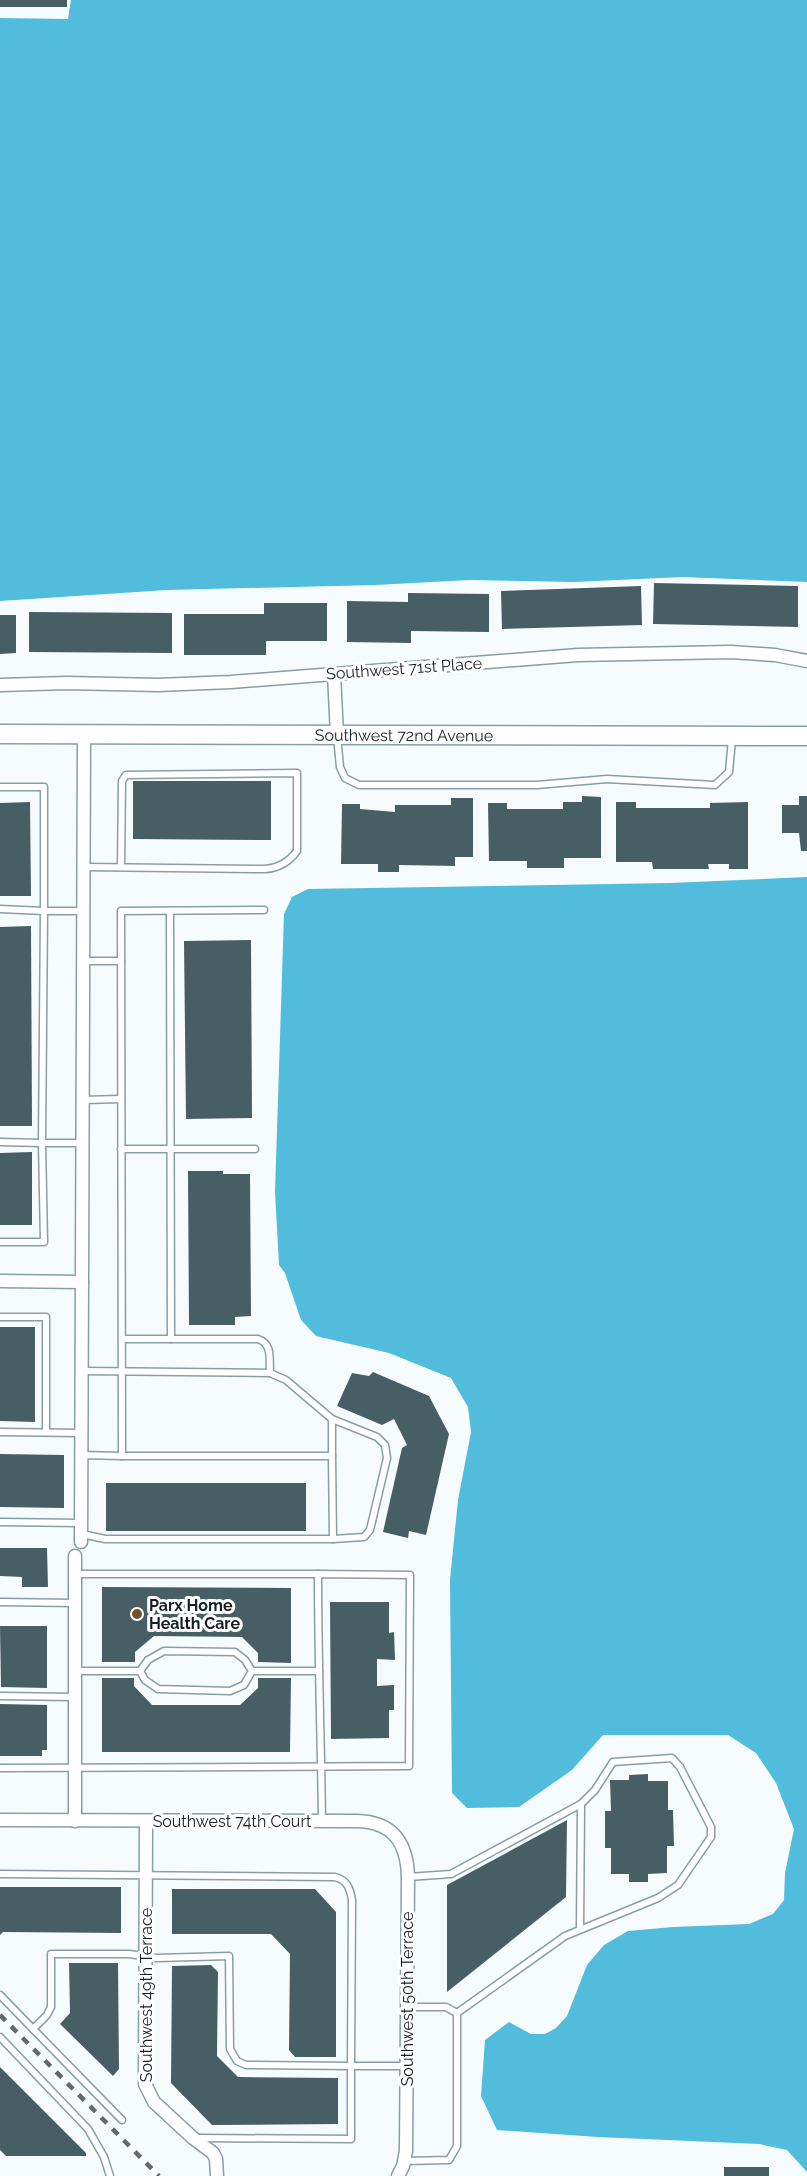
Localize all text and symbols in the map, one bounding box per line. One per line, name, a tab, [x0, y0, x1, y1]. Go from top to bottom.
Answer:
street label: Southwest 71st Place	[325, 654, 483, 683]
street label: Southwest 72nd Avenue	[315, 726, 493, 745]
place label: Parx Home Health Care	[149, 1596, 240, 1633]
marker: Parx Home Health Care	[130, 1607, 144, 1621]
street label: Southwest 74th Court	[153, 1812, 312, 1831]
street label: Southwest 49th Terrace	[137, 1908, 156, 2082]
street label: Southwest 50th Terrace	[398, 1912, 417, 2086]

